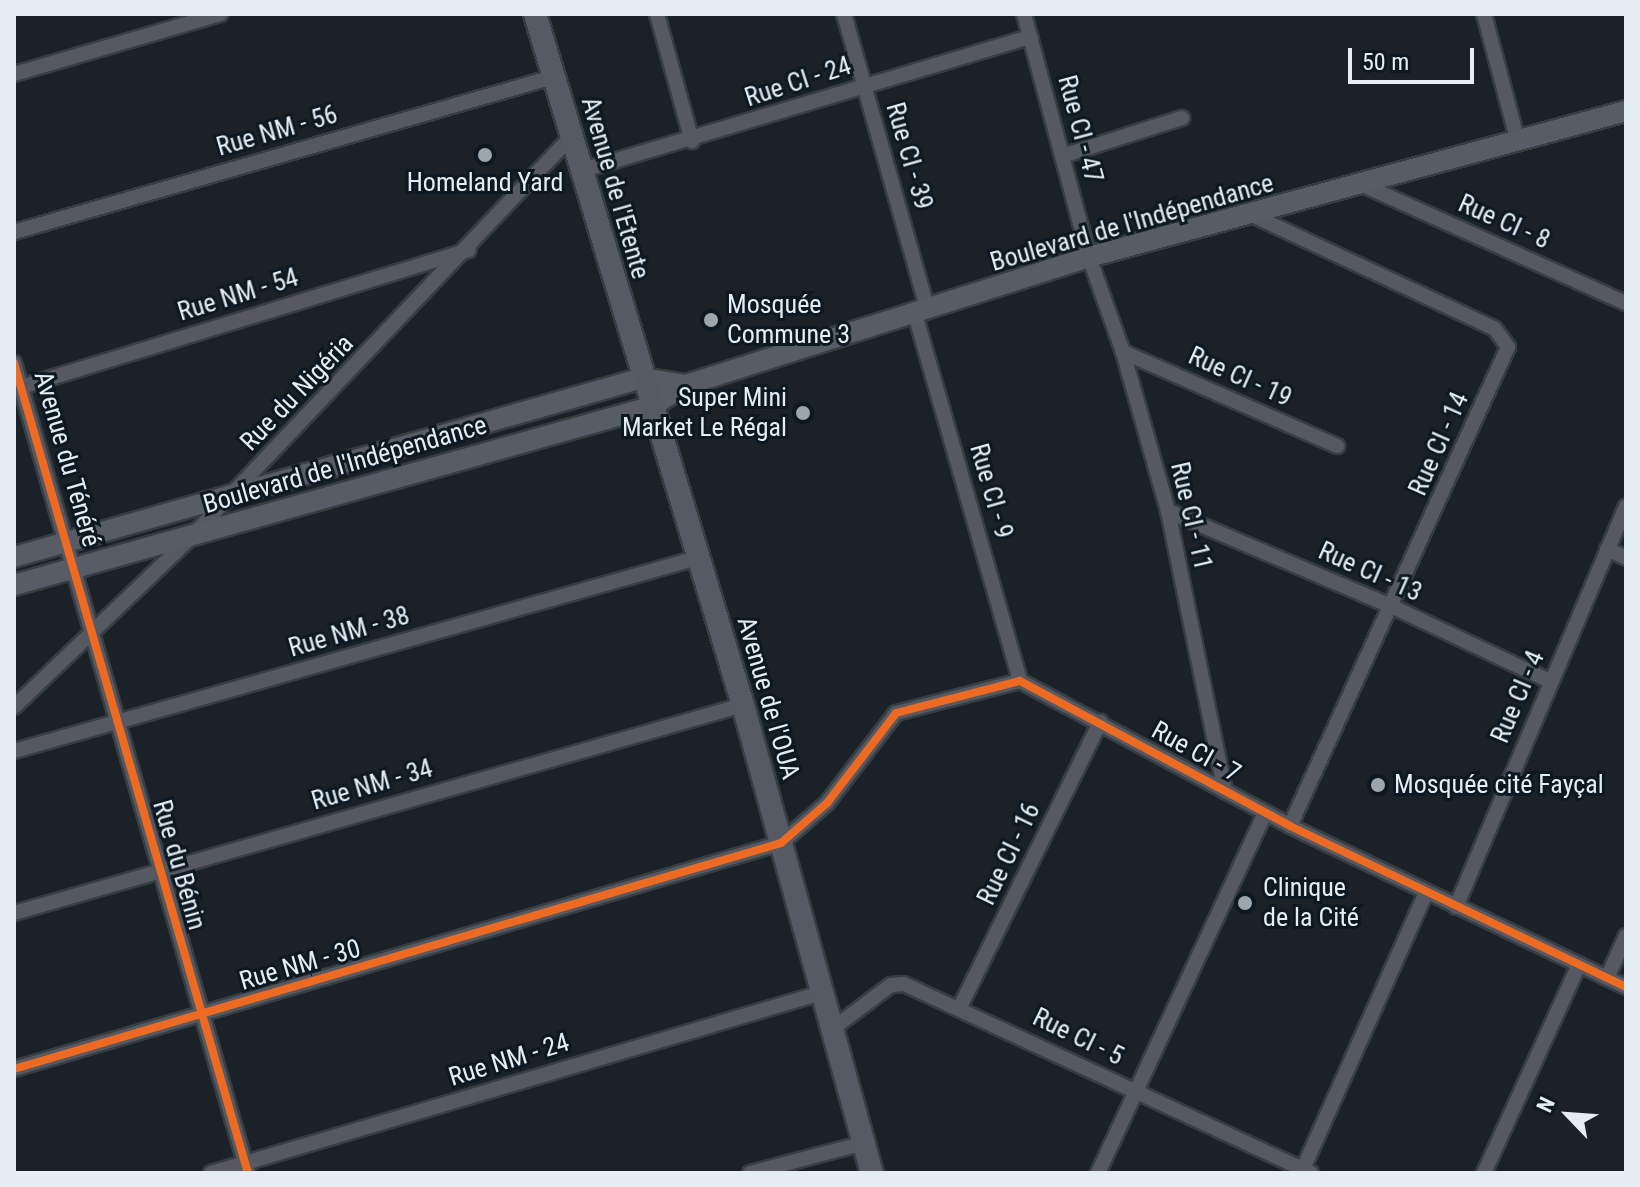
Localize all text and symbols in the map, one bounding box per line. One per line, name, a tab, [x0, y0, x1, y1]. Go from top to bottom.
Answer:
scale bar	[1352, 32, 1478, 82]
text: 50 m	[1362, 48, 1409, 76]
street label: Rue CI - 24	[741, 50, 855, 114]
street label: Rue CI - 47	[1051, 72, 1109, 186]
street label: Avenue de l'Etente	[574, 94, 656, 282]
street label: Rue NM - 56	[213, 99, 341, 163]
street label: Rue CI - 39	[879, 99, 939, 213]
marker: Homeland Yard	[476, 146, 494, 164]
place label: Homeland Yard	[407, 167, 563, 199]
street label: Boulevard de l'Indépendance	[987, 168, 1277, 278]
street label: Rue CI - 8	[1453, 188, 1555, 256]
street label: Rue NM - 54	[174, 262, 302, 328]
place label: Mosquée Commune 3	[727, 289, 850, 350]
marker: Mosquée Commune 3	[702, 311, 720, 329]
street label: Rue du Nigéria	[234, 328, 360, 458]
street label: Rue CI - 19	[1183, 340, 1297, 414]
street label: Avenue du Ténéré	[27, 368, 107, 550]
place label: Super Mini Market Le Régal	[622, 382, 787, 444]
street label: Rue CI - 14	[1402, 387, 1476, 501]
marker: Super Mini Market Le Régal	[794, 404, 812, 422]
street label: Boulevard de l'Indépendance	[200, 410, 490, 520]
street label: Rue CI - 9	[963, 440, 1019, 542]
street label: Rue CI - 11	[1163, 459, 1219, 573]
street label: Rue CI - 13	[1313, 535, 1427, 609]
street label: Rue NM - 38	[285, 600, 413, 664]
street label: Avenue de l'OUA	[730, 613, 806, 783]
street label: Rue CI - 4	[1485, 646, 1551, 748]
street label: Rue CI - 7	[1146, 715, 1246, 789]
street label: Rue NM - 34	[308, 753, 436, 817]
place label: Mosquée cité Fayçal	[1394, 769, 1604, 801]
marker: Mosquée cité Fayçal	[1369, 776, 1387, 794]
street label: Rue du Bénin	[146, 797, 212, 933]
street label: Rue CI - 16	[971, 798, 1047, 910]
place label: Clinique de la Cité	[1263, 872, 1359, 934]
marker: Clinique de la Cité	[1234, 892, 1256, 914]
street label: Rue NM - 30	[236, 933, 364, 997]
street label: Rue CI - 5	[1028, 1002, 1128, 1072]
street label: Rue NM - 24	[445, 1027, 573, 1093]
north arrow	[1528, 1075, 1608, 1155]
text: N	[1532, 1093, 1560, 1116]

